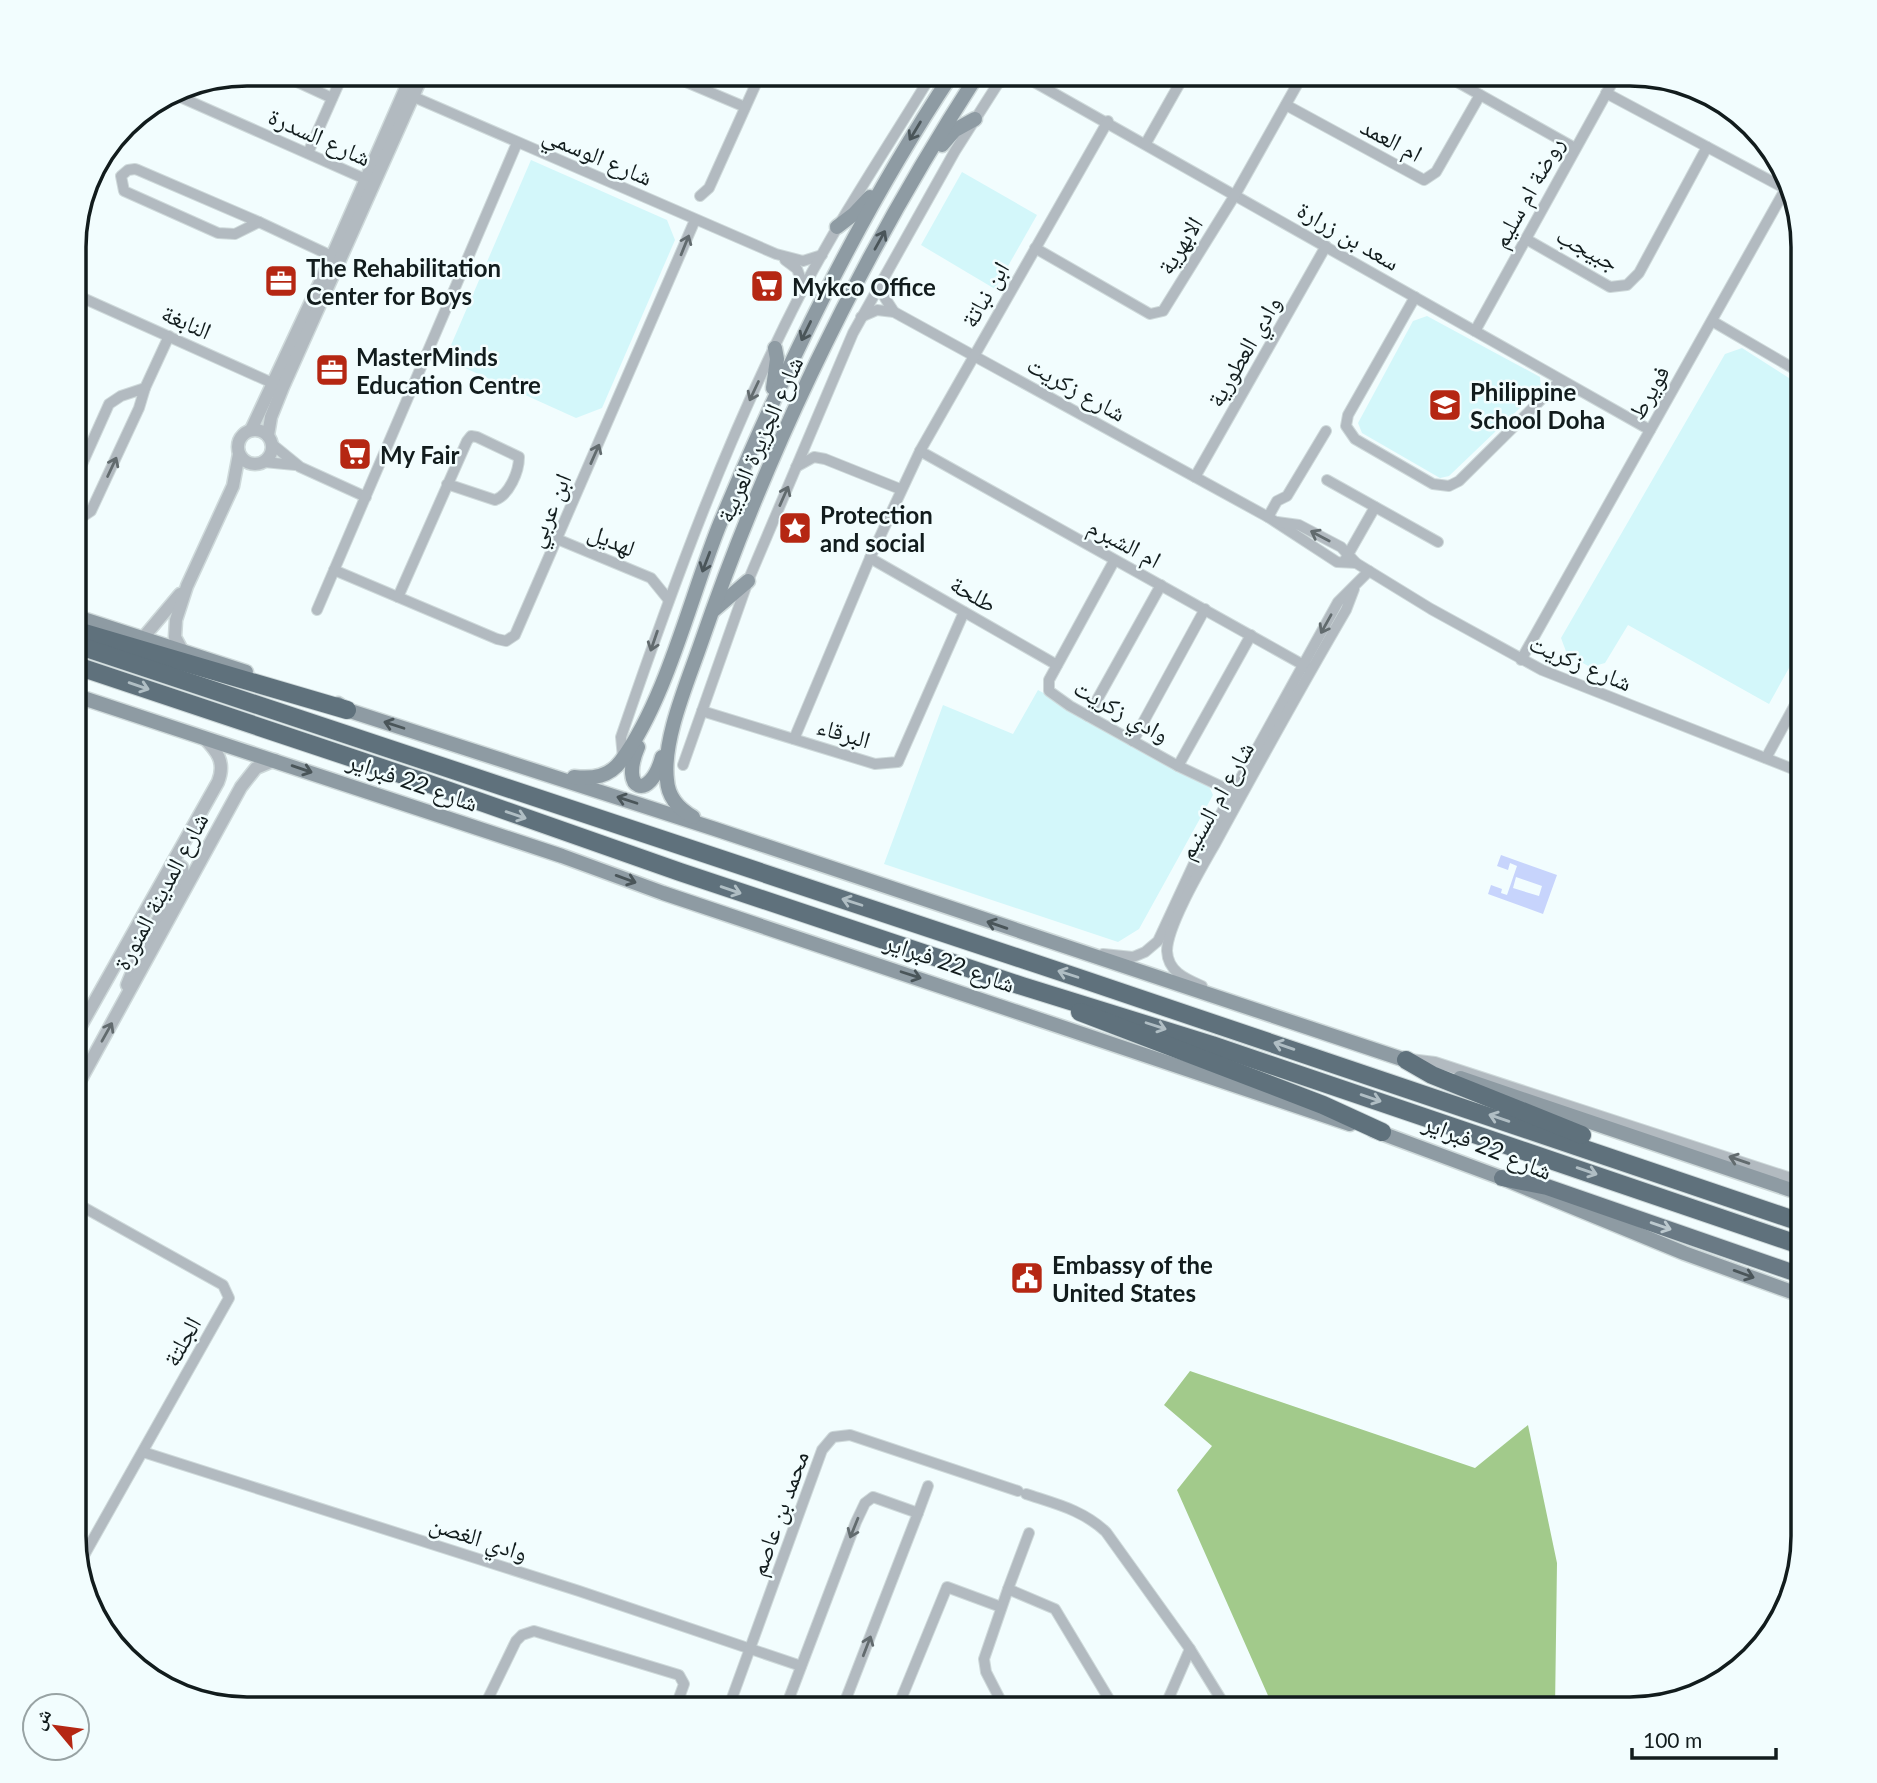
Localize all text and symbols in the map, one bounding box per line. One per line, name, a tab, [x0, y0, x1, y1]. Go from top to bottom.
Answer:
street label: شارع السدرة	[264, 101, 376, 173]
street label: ام العمد	[1355, 111, 1428, 170]
street label: شارع الوسمي	[537, 119, 657, 197]
one-way arrow	[908, 121, 922, 141]
street label: روضة ام سليم	[1485, 131, 1572, 254]
street label: سعد بن زرارة	[1292, 194, 1405, 277]
street label: الابهرية	[1150, 211, 1209, 280]
street label: جبيجب	[1551, 220, 1624, 277]
one-way arrow	[873, 230, 887, 250]
one-way arrow	[679, 235, 692, 257]
place label: The Rehabilitation Center for Boys	[306, 253, 501, 310]
street label: ابن نباتة	[954, 256, 1015, 333]
office icon: The Rehabilitation Center for Boys	[262, 262, 300, 300]
supermarket icon: Mykco Office	[748, 267, 786, 305]
place label: Mykco Office	[792, 272, 936, 301]
street label: وادي العطورية	[1200, 290, 1292, 415]
street label: النابغة	[157, 297, 216, 345]
one-way arrow	[799, 320, 812, 341]
place label: MasterMinds Education Centre	[356, 342, 541, 399]
street label: شارع زكريت	[1022, 349, 1131, 429]
office icon: MasterMinds Education Centre	[313, 351, 351, 389]
street label: شارع الجزيرة العربية	[709, 352, 810, 527]
street label: فويرط	[1621, 360, 1675, 424]
place label: Philippine School Doha	[1470, 377, 1605, 434]
one-way arrow	[747, 380, 760, 401]
school or university icon: Philippine School Doha	[1426, 386, 1464, 424]
supermarket icon: My Fair	[336, 435, 374, 473]
place label: My Fair	[380, 440, 460, 469]
one-way arrow	[589, 444, 602, 465]
one-way arrow	[106, 457, 119, 478]
street label: ابن عربي	[520, 469, 582, 554]
one-way arrow	[778, 486, 791, 507]
place label: Protection and social	[820, 500, 933, 557]
place icon: Protection and social	[776, 509, 814, 547]
street label: ام الشبرم	[1082, 511, 1167, 576]
street label: لهديل	[584, 516, 640, 563]
one-way arrow	[1310, 529, 1331, 542]
one-way arrow	[699, 550, 711, 572]
street label: طلحة	[946, 568, 1002, 618]
one-way arrow	[1319, 614, 1333, 634]
street label: شارع زكريت	[1525, 627, 1637, 698]
one-way arrow	[646, 630, 659, 652]
street label: وادي زكريت	[1066, 672, 1175, 753]
one-way arrow	[127, 681, 149, 693]
street label: البرقاء	[814, 710, 874, 754]
one-way arrow	[383, 718, 405, 731]
street label: شارع ام السنيم	[1171, 736, 1262, 866]
street label: شارع 22 فبراير	[342, 745, 482, 819]
one-way arrow	[291, 763, 313, 776]
one-way arrow	[617, 793, 639, 805]
street label: شارع المدينة المنورة	[106, 807, 215, 976]
one-way arrow	[505, 810, 527, 822]
one-way arrow	[614, 874, 636, 887]
one-way arrow	[720, 885, 742, 897]
one-way arrow	[842, 895, 864, 907]
one-way arrow	[987, 918, 1009, 930]
street label: شارع 22 فبراير	[879, 926, 1019, 1000]
one-way arrow	[1057, 967, 1079, 980]
one-way arrow	[900, 970, 922, 982]
one-way arrow	[1144, 1021, 1166, 1033]
one-way arrow	[100, 1023, 114, 1043]
one-way arrow	[1273, 1039, 1295, 1051]
one-way arrow	[1360, 1093, 1382, 1105]
street label: شارع 22 فبراير	[1418, 1107, 1557, 1187]
one-way arrow	[1489, 1111, 1511, 1123]
one-way arrow	[1728, 1153, 1750, 1165]
one-way arrow	[1575, 1166, 1597, 1178]
one-way arrow	[1649, 1221, 1671, 1233]
place label: Embassy of the United States	[1052, 1250, 1213, 1307]
public building icon: Embassy of the United States	[1008, 1259, 1046, 1297]
one-way arrow	[1732, 1269, 1754, 1281]
street label: الجلتة	[156, 1311, 206, 1371]
street label: محمد بن عاصم	[742, 1447, 817, 1580]
street label: وادي الغصن	[424, 1508, 532, 1572]
one-way arrow	[847, 1517, 860, 1538]
one-way arrow	[861, 1635, 874, 1657]
north arrow	[21, 1692, 91, 1762]
text: ش	[26, 1704, 57, 1733]
scale bar	[1632, 1716, 1776, 1760]
text: 100 m	[1643, 1727, 1702, 1752]

